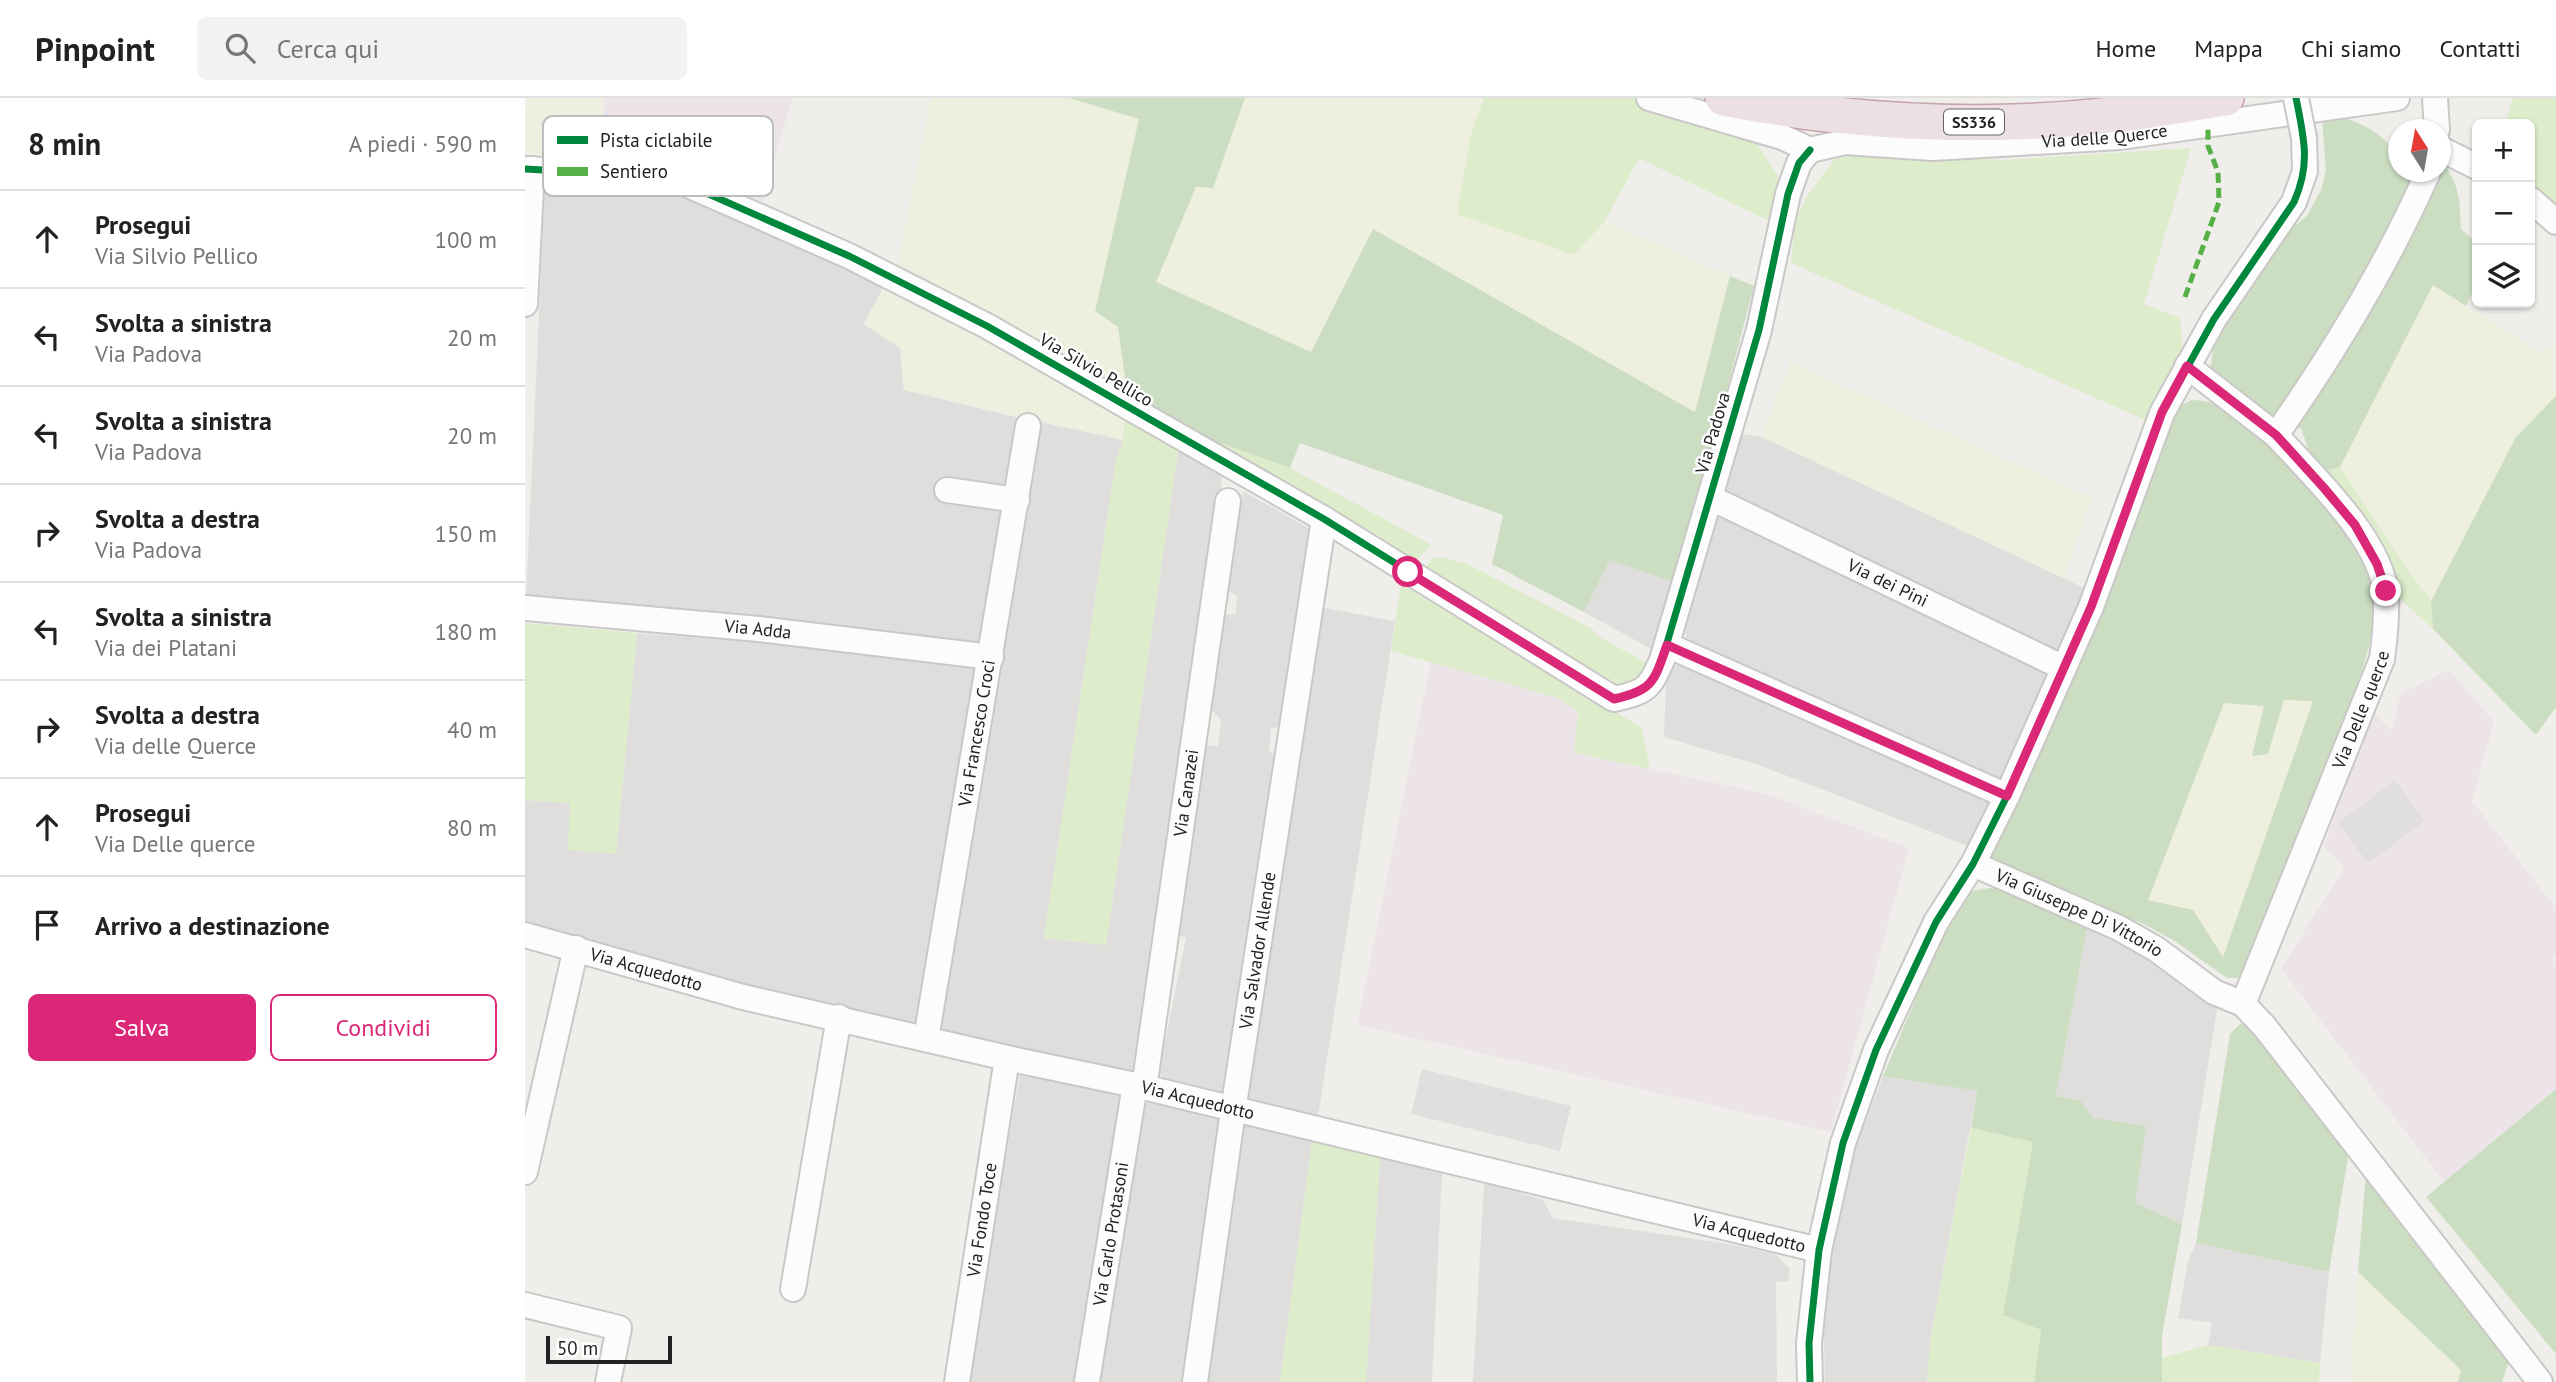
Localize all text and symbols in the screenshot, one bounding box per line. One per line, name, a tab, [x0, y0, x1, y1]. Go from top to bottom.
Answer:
search box	[197, 17, 687, 80]
text: Pinpoint	[35, 27, 155, 70]
icon: search	[221, 29, 259, 67]
text: Cerca qui	[277, 32, 379, 65]
text: Home	[2095, 33, 2156, 64]
text: Mappa	[2194, 33, 2263, 64]
text: Chi siamo	[2301, 33, 2401, 64]
text: Contatti	[2439, 33, 2521, 64]
road number: SS336	[1944, 110, 2004, 134]
legend	[543, 116, 773, 196]
street label: Via delle Querce	[2040, 118, 2169, 153]
north arrow	[2388, 119, 2451, 182]
map controls	[2472, 119, 2535, 308]
button: +	[2472, 119, 2535, 182]
text: 8 min	[28, 124, 101, 163]
text: Pista ciclabile	[600, 128, 712, 152]
text: A piedi · 590 m	[349, 129, 497, 158]
text: Sentiero	[600, 159, 668, 183]
button: −	[2472, 182, 2535, 245]
text: Prosegui	[95, 208, 191, 241]
icon: ahead	[28, 220, 66, 258]
text: 100 m	[435, 225, 497, 254]
text: Via Silvio Pellico	[95, 241, 258, 270]
button: layers	[2472, 245, 2535, 308]
text: Svolta a sinistra	[95, 306, 272, 339]
icon: left	[28, 318, 66, 356]
text: 20 m	[447, 323, 497, 352]
street label: Via Silvio Pellico	[1034, 327, 1157, 411]
text: Via Padova	[95, 339, 202, 368]
street label: Via Padova	[1690, 389, 1735, 477]
text: Svolta a sinistra	[95, 404, 272, 437]
icon: left	[28, 416, 66, 454]
text: 20 m	[447, 421, 497, 450]
text: Via Padova	[95, 437, 202, 466]
text: Svolta a destra	[95, 502, 260, 535]
icon: right	[28, 514, 66, 552]
text: 150 m	[435, 519, 497, 548]
text: Via Padova	[95, 535, 202, 564]
street label: Via dei Pini	[1843, 553, 1932, 612]
route start	[1392, 556, 1423, 587]
route end	[2370, 575, 2401, 606]
text: Svolta a sinistra	[95, 600, 272, 633]
icon: left	[28, 612, 66, 650]
street label: Via Adda	[723, 614, 793, 644]
text: 180 m	[435, 617, 497, 646]
text: Via dei Platani	[95, 633, 237, 662]
street label: Via Delle querce	[2326, 650, 2394, 773]
street label: Via Francesco Croci	[953, 658, 1000, 809]
text: Svolta a destra	[95, 698, 260, 731]
icon: right	[28, 710, 66, 748]
text: 40 m	[447, 715, 497, 744]
text: Via delle Querce	[95, 731, 256, 760]
street label: Via Canazei	[1168, 748, 1203, 839]
text: Prosegui	[95, 796, 191, 829]
icon: ahead	[28, 808, 66, 846]
text: 80 m	[447, 813, 497, 842]
text: Via Delle querce	[95, 829, 256, 858]
street label: Via Giuseppe Di Vittorio	[1991, 863, 2168, 962]
street label: Via Salvador Allende	[1234, 870, 1281, 1032]
icon: arrive	[28, 906, 66, 944]
text: Arrivo a destinazione	[95, 909, 330, 942]
street label: Via Acquedotto	[587, 942, 705, 996]
button: Salva	[28, 994, 256, 1061]
button: Condividi	[270, 994, 497, 1061]
street label: Via Acquedotto	[1138, 1075, 1257, 1124]
street label: Via Carlo Protasoni	[1087, 1160, 1133, 1309]
street label: Via Fondo Toce	[961, 1161, 1002, 1280]
street label: Via Acquedotto	[1689, 1208, 1808, 1257]
scale bar	[546, 1333, 672, 1365]
text: 50 m	[557, 1336, 598, 1360]

